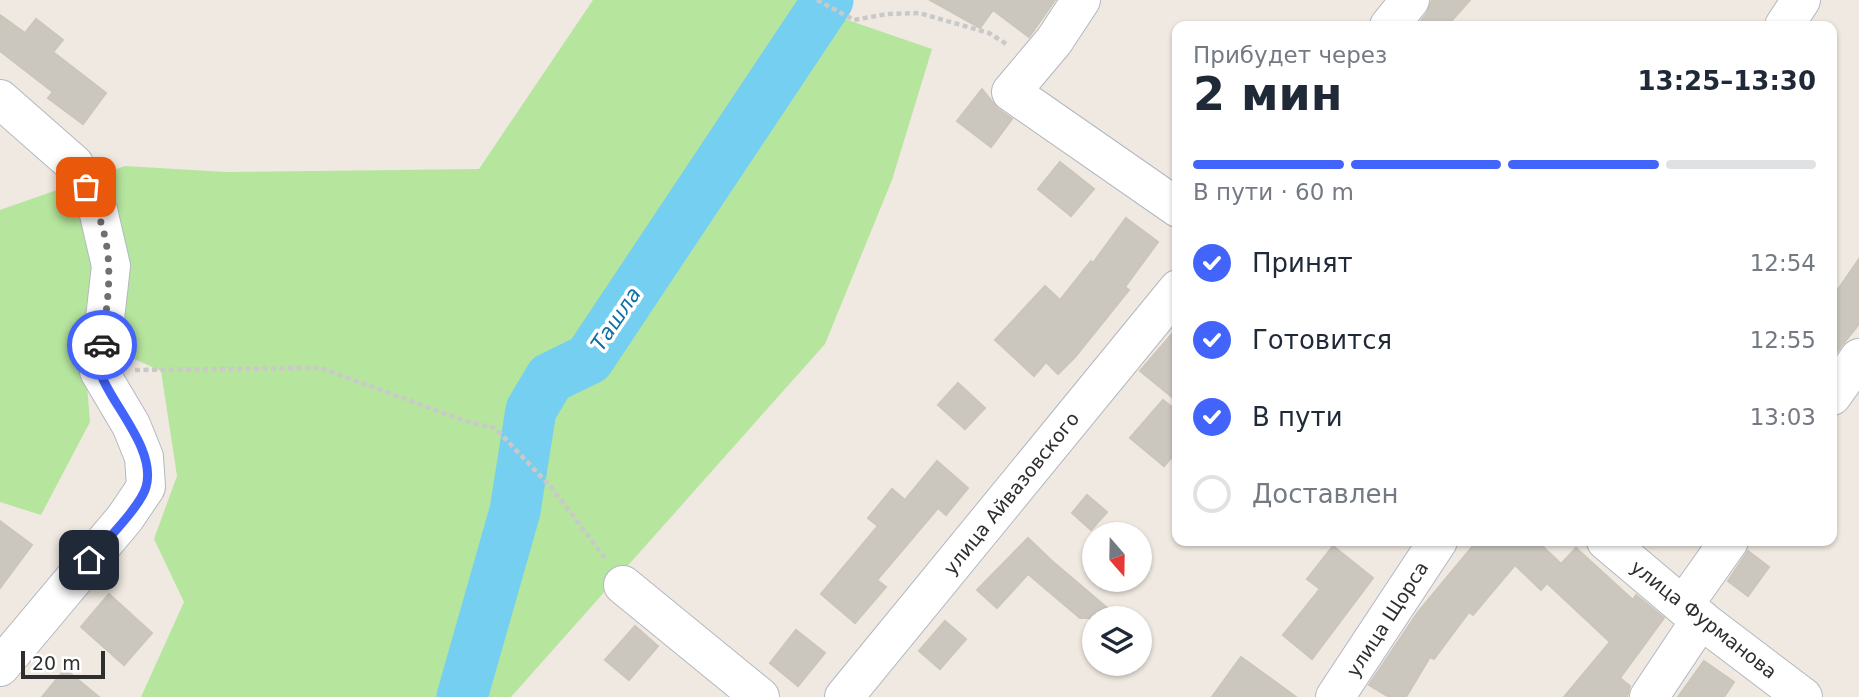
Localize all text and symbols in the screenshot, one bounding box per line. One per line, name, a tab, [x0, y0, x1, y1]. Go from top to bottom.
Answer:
text: Прибудет через	[1193, 42, 1387, 68]
text: 13:25–13:30	[1637, 66, 1816, 96]
text: 2 мин	[1193, 67, 1343, 121]
pin	[56, 157, 116, 217]
icon: bag	[67, 168, 105, 206]
text: В пути · 60 m	[1193, 179, 1354, 205]
icon: check	[1193, 244, 1231, 282]
text: Принят	[1252, 248, 1353, 278]
text: 12:54	[1750, 250, 1816, 276]
water label: Ташла	[586, 283, 646, 355]
courier	[67, 310, 137, 380]
icon: check	[1193, 321, 1231, 359]
text: Готовится	[1252, 325, 1392, 355]
icon: car	[83, 326, 121, 364]
text: 12:55	[1750, 327, 1816, 353]
icon: check	[1193, 398, 1231, 436]
text: В пути	[1252, 402, 1343, 432]
text: 13:03	[1750, 404, 1816, 430]
street label: улица Айвазовского	[939, 407, 1083, 579]
text: Доставлен	[1252, 479, 1399, 509]
north arrow	[1082, 522, 1152, 592]
map controls	[1082, 522, 1152, 676]
pin	[59, 530, 119, 590]
icon: home	[70, 541, 108, 579]
street label: улица Фурманова	[1627, 555, 1781, 683]
street label: улица Щорса	[1342, 557, 1432, 681]
button: layers	[1082, 606, 1152, 676]
scale bar	[21, 648, 105, 680]
text: 20 m	[32, 652, 81, 674]

